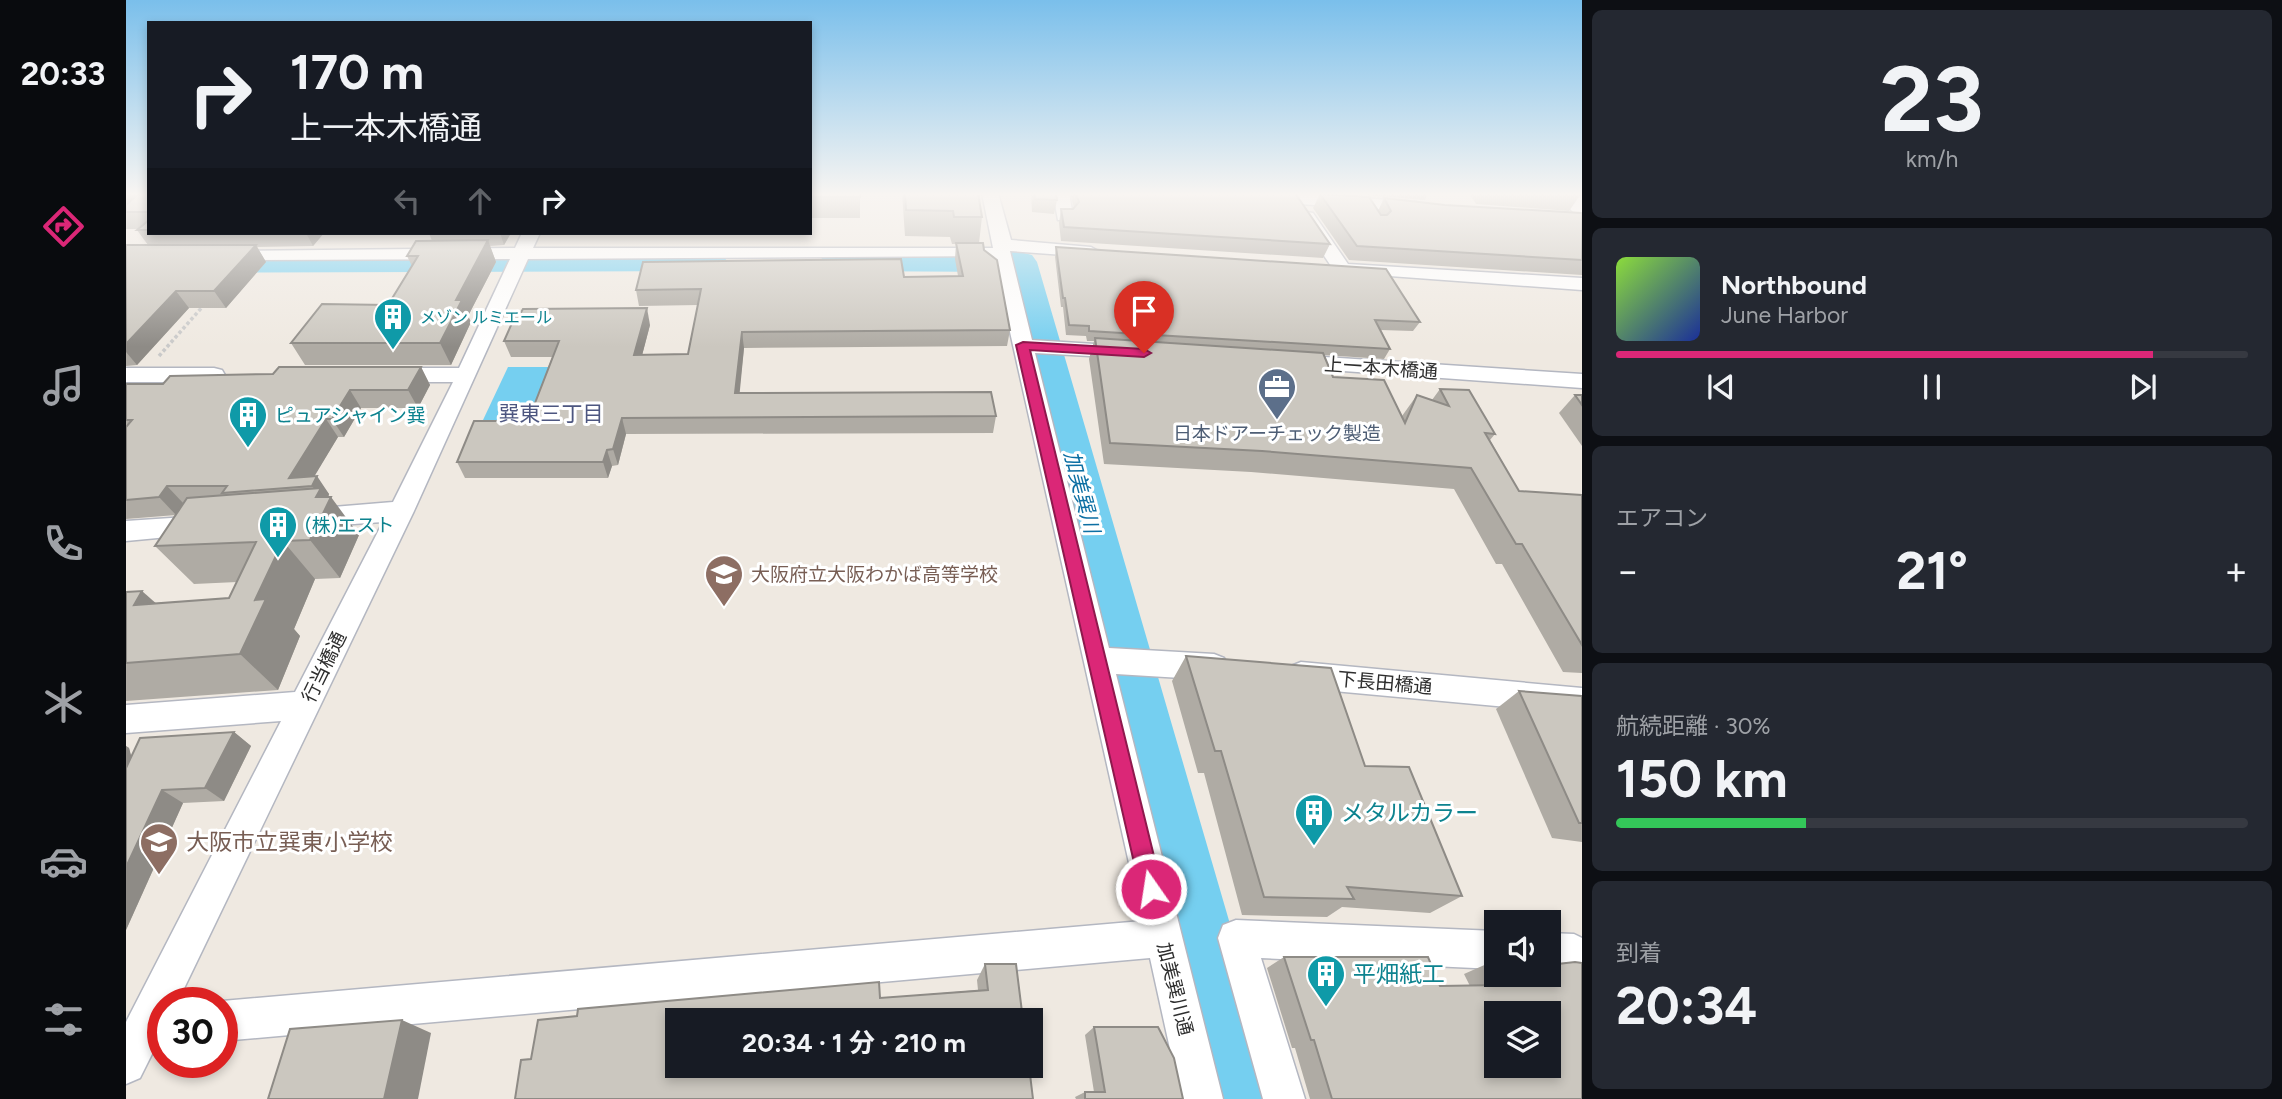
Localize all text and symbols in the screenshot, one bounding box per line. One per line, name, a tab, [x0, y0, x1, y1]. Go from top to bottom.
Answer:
text: 170 m	[290, 42, 424, 101]
text: 23	[1880, 45, 1984, 154]
icon: right	[175, 49, 266, 140]
text: 20:33	[21, 55, 105, 93]
text: 上一本木橋通	[290, 109, 482, 147]
text: km/h	[1906, 145, 1958, 173]
icon: left	[388, 182, 426, 220]
icon: ahead	[461, 182, 499, 220]
icon: right	[534, 182, 572, 220]
icon: directions	[39, 202, 88, 251]
text: Northbound	[1721, 269, 1867, 301]
pin	[1114, 281, 1174, 353]
icon: arrive	[1125, 292, 1163, 330]
building icon: メゾン ルミエール	[372, 296, 414, 351]
text: June Harbor	[1721, 301, 1848, 329]
place label: メゾン ルミエール	[420, 308, 552, 327]
street label: 上一本木橋通	[1323, 353, 1439, 383]
icon: music	[39, 361, 88, 410]
office icon: 日本ドアーチェック製造	[1256, 366, 1298, 421]
icon: previous	[1702, 368, 1740, 406]
icon: pause	[1913, 368, 1951, 406]
icon: next	[2124, 368, 2162, 406]
building icon: ピュアシャイン巽	[227, 394, 269, 449]
district label: 巽東三丁目	[499, 401, 604, 426]
place label: ピュアシャイン巽	[275, 404, 426, 427]
place label: 日本ドアーチェック製造	[1173, 422, 1381, 445]
water label: 加美巽川	[1059, 448, 1105, 538]
building icon: (株)エスト	[257, 504, 299, 559]
text: エアコン	[1616, 504, 1708, 532]
place label: (株)エスト	[305, 514, 394, 537]
icon: phone	[39, 519, 88, 568]
text: 21°	[1896, 540, 1968, 602]
text: −	[1616, 548, 1640, 594]
text: +	[2224, 548, 2248, 594]
school or university icon: 大阪府立大阪わかば高等学校	[703, 553, 745, 608]
place label: 大阪府立大阪わかば高等学校	[751, 563, 998, 586]
street label: 行当橋通	[297, 628, 351, 706]
street label: 下長田橋通	[1337, 667, 1433, 699]
icon: climate	[39, 678, 88, 727]
text: 航続距離 · 30%	[1616, 712, 1771, 740]
text: 150 km	[1616, 748, 1788, 810]
building icon: メタルカラー	[1293, 792, 1335, 847]
place label: メタルカラー	[1341, 799, 1478, 827]
school or university icon: 大阪市立巽東小学校	[138, 821, 180, 876]
place label: 大阪市立巽東小学校	[186, 828, 393, 856]
icon: car	[39, 837, 88, 886]
position arrow	[1114, 852, 1188, 926]
map controls	[1484, 910, 1561, 1078]
button: sound	[1484, 910, 1561, 987]
text: 到着	[1616, 939, 1662, 967]
street label: 加美巽川通	[1152, 940, 1198, 1038]
building icon: 平畑紙工	[1305, 953, 1347, 1008]
place label: 平畑紙工	[1353, 960, 1445, 988]
text: 20:34	[1616, 975, 1757, 1037]
speed limit sign: 30	[147, 987, 238, 1078]
icon: filters	[39, 995, 88, 1044]
button: layers	[1484, 1001, 1561, 1078]
text: 20:34 · 1 分 · 210 m	[742, 1027, 966, 1059]

